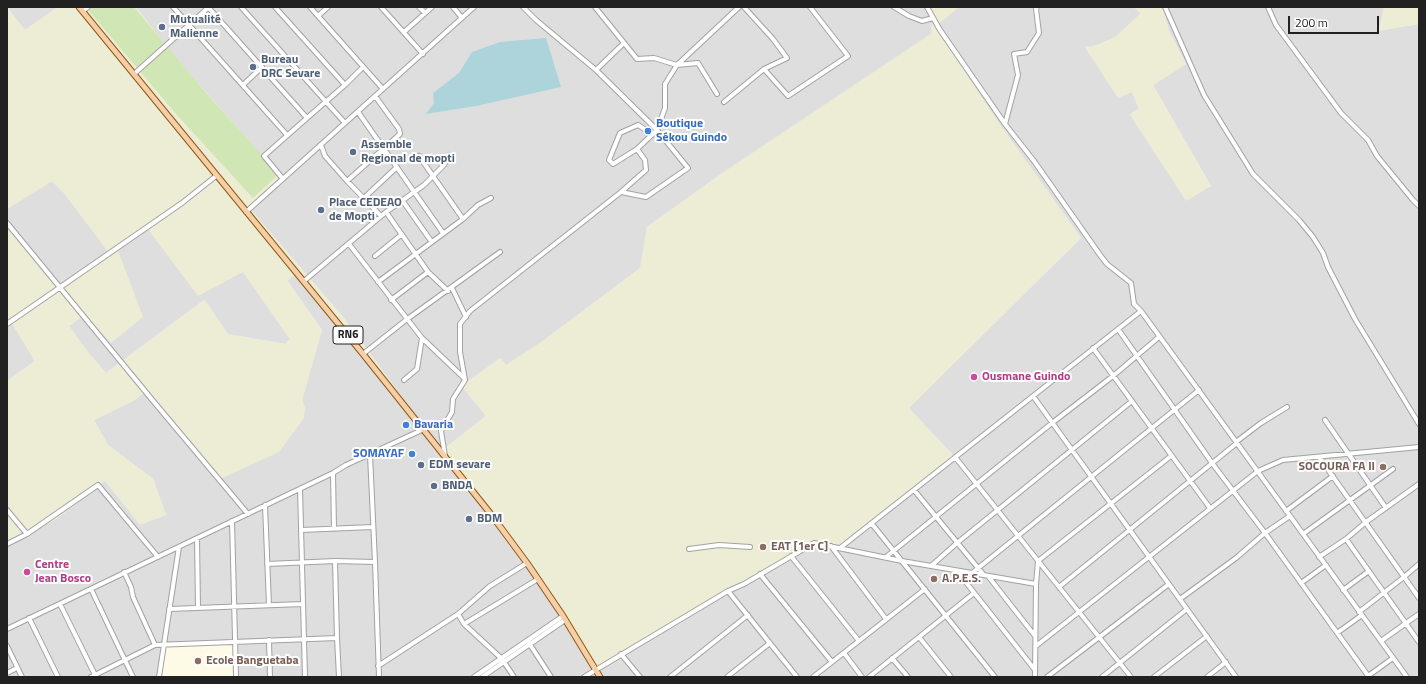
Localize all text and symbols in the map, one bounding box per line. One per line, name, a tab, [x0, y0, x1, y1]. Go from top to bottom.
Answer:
scale bar	[1290, 8, 1381, 34]
place label: Mutualité Malienne	[170, 13, 221, 41]
text: 200 m	[1295, 13, 1328, 32]
marker: Mutualité Malienne	[157, 22, 167, 32]
place label: Bureau DRC Sevare	[261, 53, 320, 81]
marker: Bureau DRC Sevare	[248, 62, 258, 72]
place label: Boutique Sékou Guindo	[656, 117, 727, 145]
marker: Boutique Sékou Guindo	[643, 126, 653, 136]
place label: Assemble Regional de mopti	[361, 138, 455, 166]
marker: Assemble Regional de mopti	[348, 147, 358, 157]
place label: Place CEDEAO de Mopti	[329, 196, 402, 224]
marker: Place CEDEAO de Mopti	[316, 205, 326, 215]
road number: RN6	[333, 326, 363, 344]
place label: Ousmane Guindo	[982, 370, 1070, 384]
marker: Ousmane Guindo	[969, 372, 979, 382]
place label: Bavaria	[414, 418, 453, 432]
marker: Bavaria	[401, 420, 411, 430]
place label: SOMAYAF	[353, 447, 404, 461]
marker: SOMAYAF	[407, 449, 417, 459]
place label: EDM sevare	[429, 458, 491, 472]
marker: EDM sevare	[416, 460, 426, 470]
place label: SOCOURA FA II	[1298, 460, 1375, 474]
marker: SOCOURA FA II	[1378, 462, 1388, 472]
place label: BNDA	[442, 479, 472, 493]
marker: BNDA	[429, 481, 439, 491]
place label: BDM	[477, 512, 502, 526]
marker: BDM	[464, 514, 474, 524]
place label: EAT [1er C]	[771, 540, 828, 554]
marker: EAT [1er C]	[758, 542, 768, 552]
place label: Centre Jean Bosco	[35, 558, 91, 586]
marker: Centre Jean Bosco	[22, 567, 32, 577]
place label: A.P.E.S.	[942, 572, 981, 586]
marker: A.P.E.S.	[929, 574, 939, 584]
place label: Ecole Banguetaba	[206, 654, 299, 668]
marker: Ecole Banguetaba	[193, 656, 203, 666]

